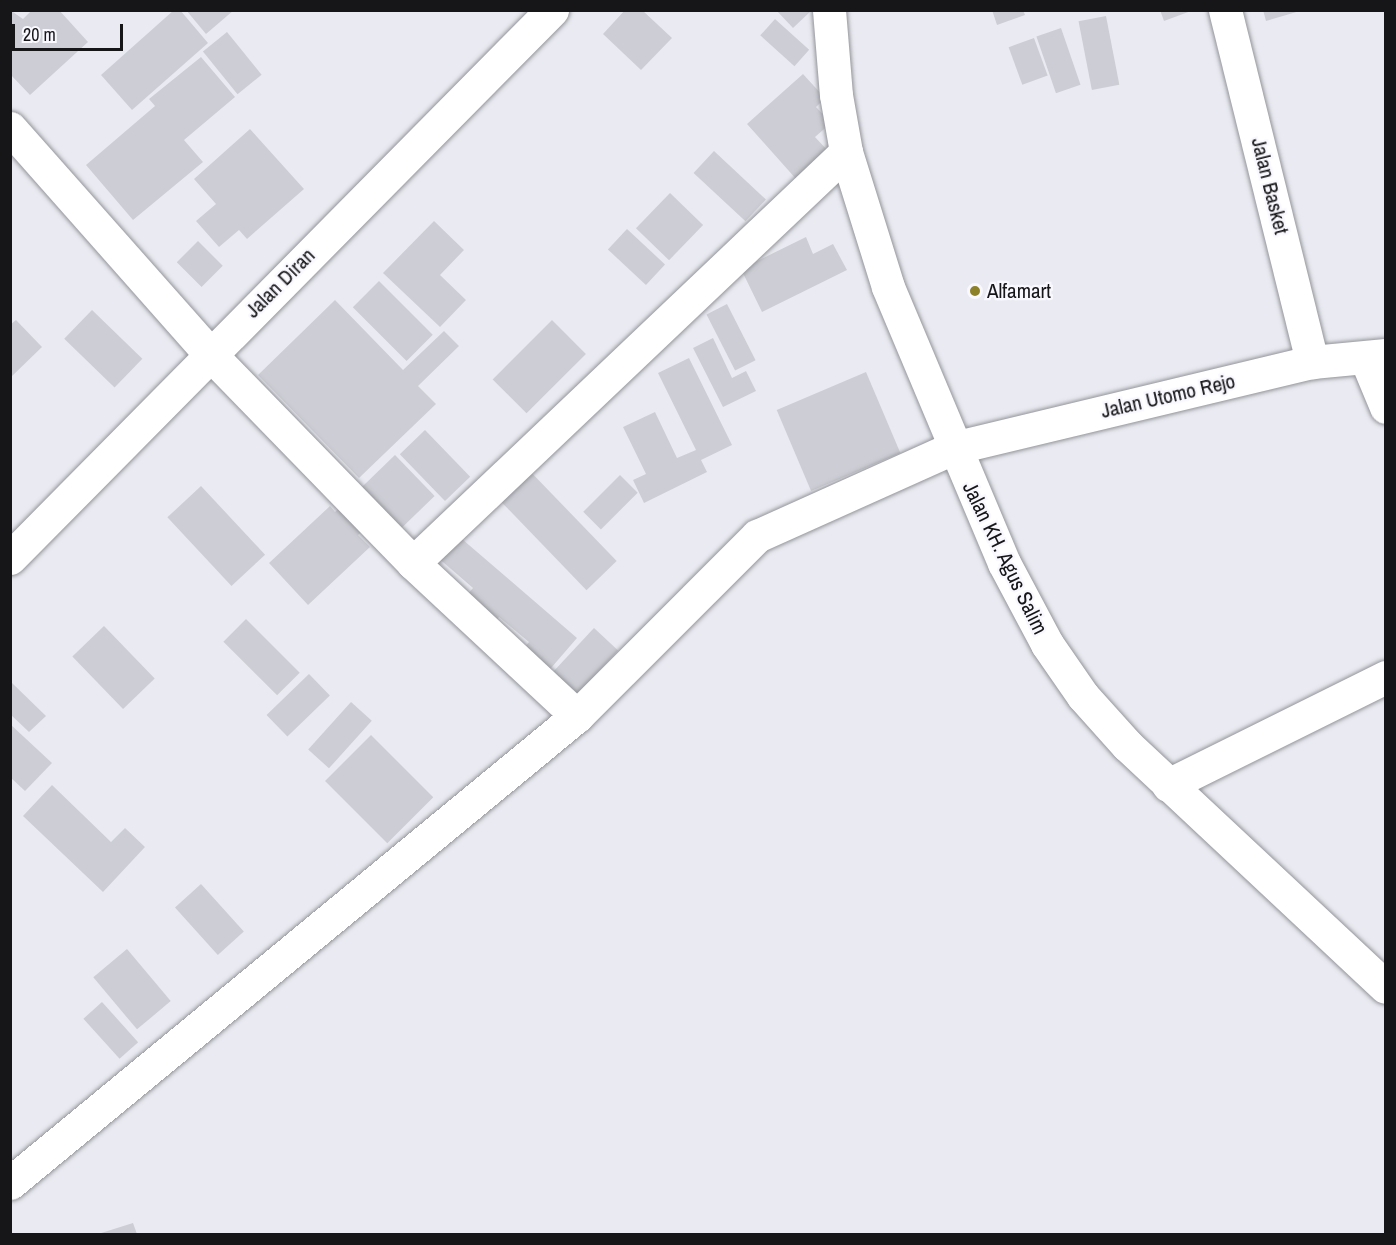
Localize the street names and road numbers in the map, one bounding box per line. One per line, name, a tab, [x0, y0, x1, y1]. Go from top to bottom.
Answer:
street label: Jalan Basket	[1246, 135, 1294, 237]
street label: Jalan Diran	[240, 243, 320, 323]
street label: Jalan Utomo Rejo	[1098, 368, 1238, 424]
street label: Jalan KH. Agus Salim	[957, 477, 1053, 639]

